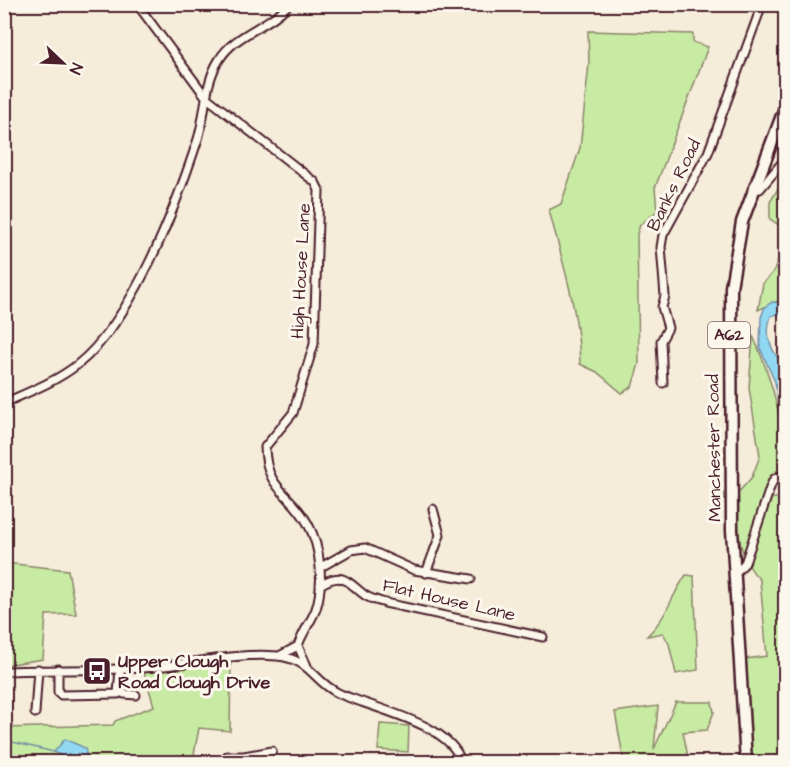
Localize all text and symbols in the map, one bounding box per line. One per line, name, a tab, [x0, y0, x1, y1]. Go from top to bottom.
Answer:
north arrow	[33, 33, 93, 93]
text: N	[64, 60, 88, 77]
street label: Banks Road	[641, 135, 707, 235]
street label: High House Lane	[285, 202, 318, 339]
road number: A62	[708, 322, 750, 348]
street label: Manchester Road	[700, 374, 728, 522]
street label: Flat House Lane	[380, 573, 518, 627]
place label: Upper Clough Road Clough Drive	[118, 649, 270, 696]
bus stop icon: Upper Clough Road Clough Drive	[81, 655, 113, 687]

